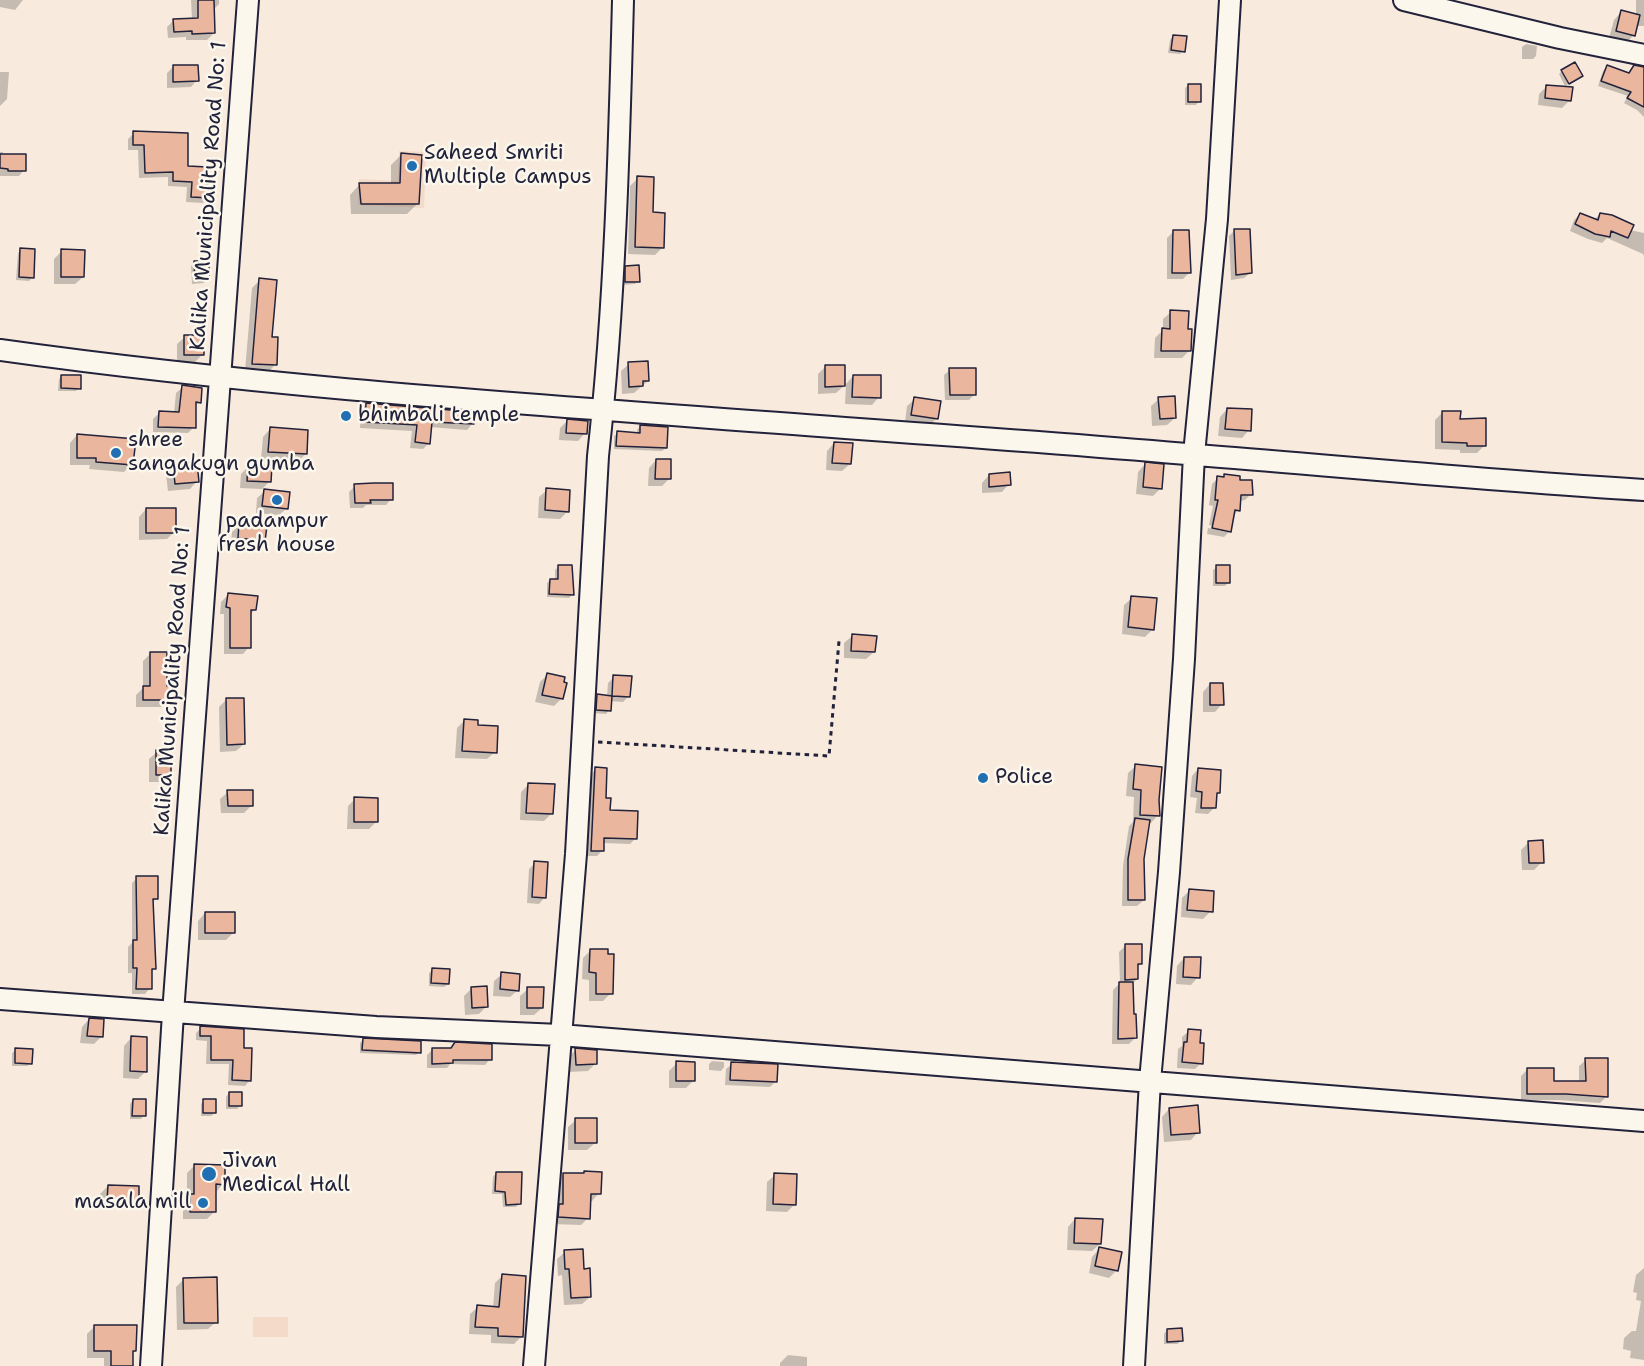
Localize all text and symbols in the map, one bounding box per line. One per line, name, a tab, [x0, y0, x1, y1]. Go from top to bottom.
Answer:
street label: Kalika Municipality Road No: 1	[186, 41, 232, 351]
place label: Saheed Smriti Multiple Campus	[424, 141, 592, 191]
marker: Saheed Smriti Multiple Campus	[405, 159, 419, 173]
place label: bhimbali temple	[358, 403, 519, 429]
marker: bhimbali temple	[339, 409, 353, 423]
place label: shree sangakugn gumba	[128, 428, 314, 478]
marker: shree sangakugn gumba	[109, 446, 123, 460]
marker: padampur fresh house	[270, 493, 284, 507]
place label: padampur fresh house	[218, 509, 336, 559]
street label: Kalika Municipality Road No: 1	[150, 526, 196, 836]
place label: Police	[995, 765, 1053, 791]
marker: Police	[976, 771, 990, 785]
place label: Jivan Medical Hall	[222, 1149, 350, 1199]
marker: Jivan Medical Hall	[200, 1165, 218, 1183]
place label: masala mill	[74, 1190, 191, 1216]
marker: masala mill	[196, 1196, 210, 1210]

